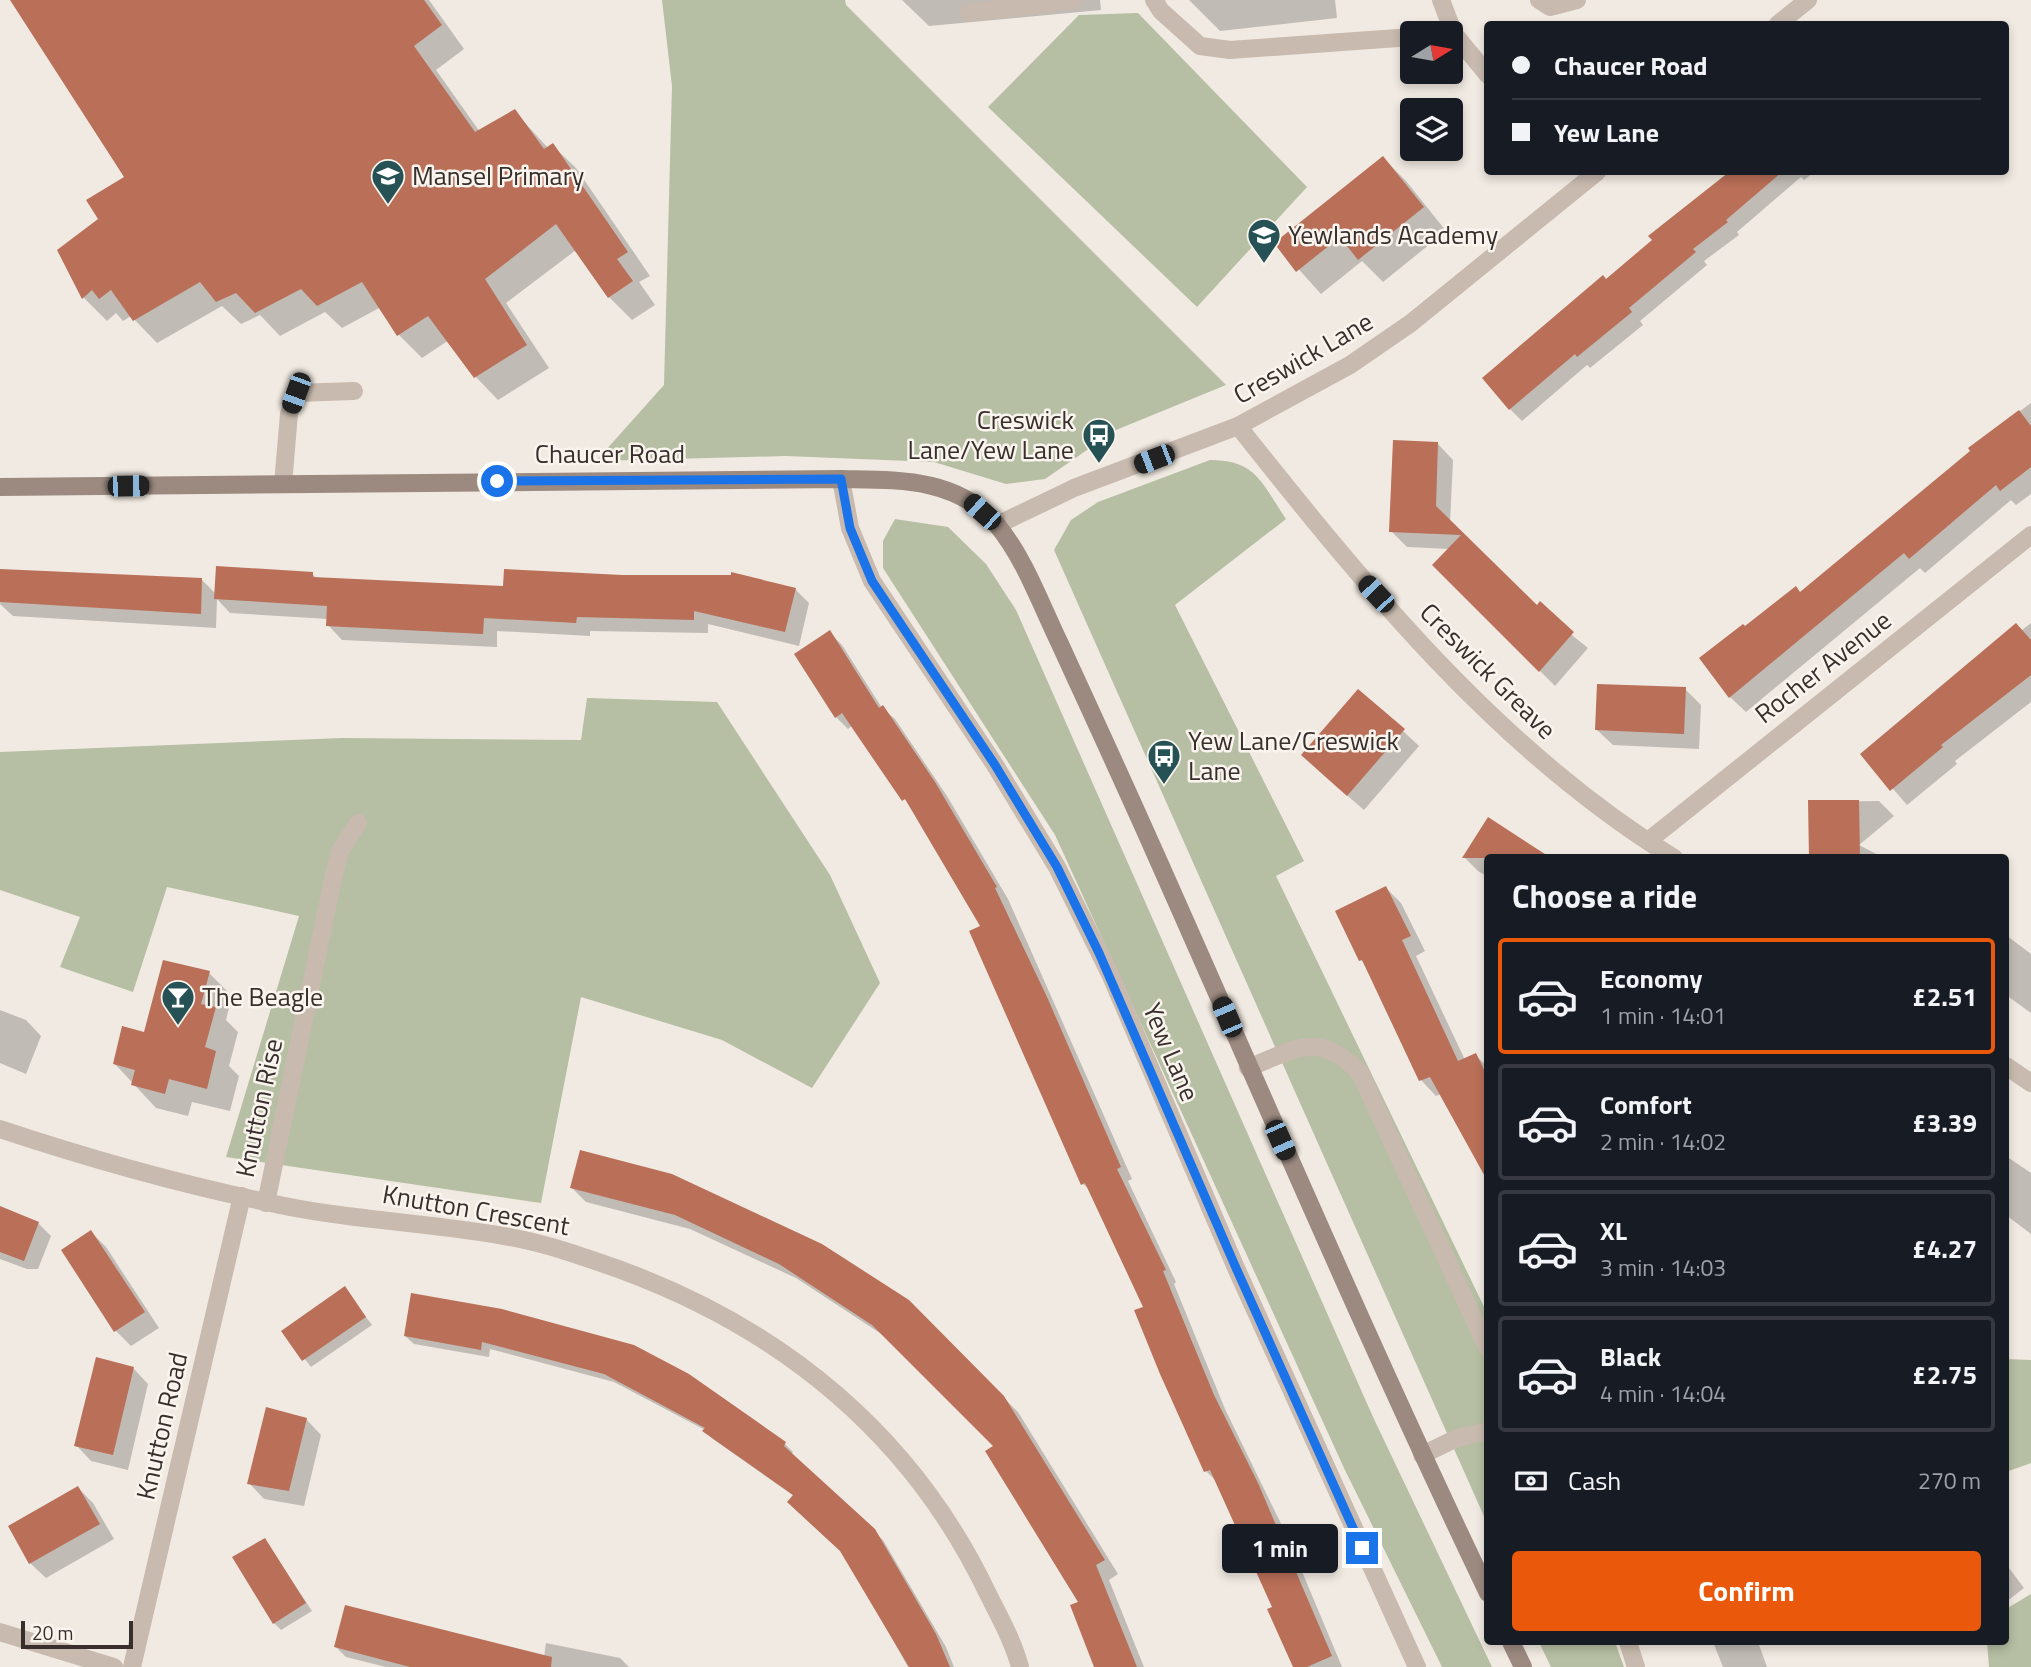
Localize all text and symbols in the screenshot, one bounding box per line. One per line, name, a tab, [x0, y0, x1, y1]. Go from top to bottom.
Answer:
north arrow	[1400, 21, 1463, 84]
map controls	[1400, 21, 1463, 161]
text: Chaucer Road	[1554, 46, 1708, 85]
button: layers	[1400, 98, 1463, 161]
text: Yew Lane	[1554, 113, 1659, 152]
place label: Mansel Primary	[412, 156, 584, 195]
school or university icon: Mansel Primary	[369, 157, 407, 206]
place label: Yewlands Academy	[1288, 215, 1498, 254]
school or university icon: Yewlands Academy	[1245, 216, 1283, 265]
street label: Creswick Lane	[1226, 302, 1380, 413]
car	[279, 370, 314, 416]
place label: Creswick Lane/Yew Lane	[907, 400, 1074, 469]
bus stop icon: Creswick Lane/Yew Lane	[1080, 416, 1118, 465]
street label: Chaucer Road	[535, 434, 685, 473]
car	[1131, 442, 1178, 476]
route start	[481, 465, 513, 497]
car	[107, 475, 150, 497]
car	[960, 490, 1005, 534]
car	[1354, 571, 1399, 617]
street label: Creswick Greave	[1411, 594, 1565, 748]
street label: Rocher Avenue	[1746, 601, 1899, 732]
place label: Yew Lane/Creswick Lane	[1188, 721, 1399, 790]
bus stop icon: Yew Lane/Creswick Lane	[1145, 737, 1183, 786]
text: Choose a ride	[1512, 872, 1697, 920]
text: Economy	[1600, 959, 1702, 998]
icon: car	[1516, 965, 1579, 1028]
place label: The Beagle	[202, 977, 323, 1016]
text: £2.51	[1912, 977, 1977, 1016]
bar icon: The Beagle	[159, 978, 197, 1027]
car	[1210, 994, 1245, 1040]
street label: Yew Lane	[1133, 997, 1210, 1107]
text: 1 min · 14:01	[1600, 998, 1726, 1033]
street label: Knutton Rise	[225, 1035, 292, 1181]
text: Comfort	[1600, 1085, 1692, 1124]
icon: car	[1516, 1091, 1579, 1154]
text: £3.39	[1912, 1103, 1977, 1142]
car	[1262, 1117, 1299, 1163]
text: 2 min · 14:02	[1600, 1124, 1726, 1159]
street label: Knutton Crescent	[379, 1174, 573, 1245]
text: XL	[1600, 1211, 1627, 1250]
icon: car	[1516, 1217, 1579, 1280]
text: £4.27	[1912, 1229, 1977, 1268]
text: 3 min · 14:03	[1600, 1250, 1726, 1285]
text: Black	[1600, 1337, 1661, 1376]
icon: car	[1516, 1343, 1579, 1406]
street label: Knutton Road	[126, 1348, 197, 1504]
text: £2.75	[1912, 1355, 1977, 1394]
text: 4 min · 14:04	[1600, 1376, 1726, 1411]
text: Cash	[1568, 1461, 1621, 1500]
icon: cash	[1512, 1462, 1550, 1500]
text: 270 m	[1918, 1463, 1981, 1498]
callout: 1 min	[1222, 1524, 1338, 1572]
text: 1 min	[1252, 1531, 1308, 1566]
route end	[1346, 1532, 1378, 1564]
button: Confirm	[1512, 1551, 1981, 1631]
scale bar	[21, 1618, 133, 1650]
text: 20 m	[32, 1618, 73, 1647]

